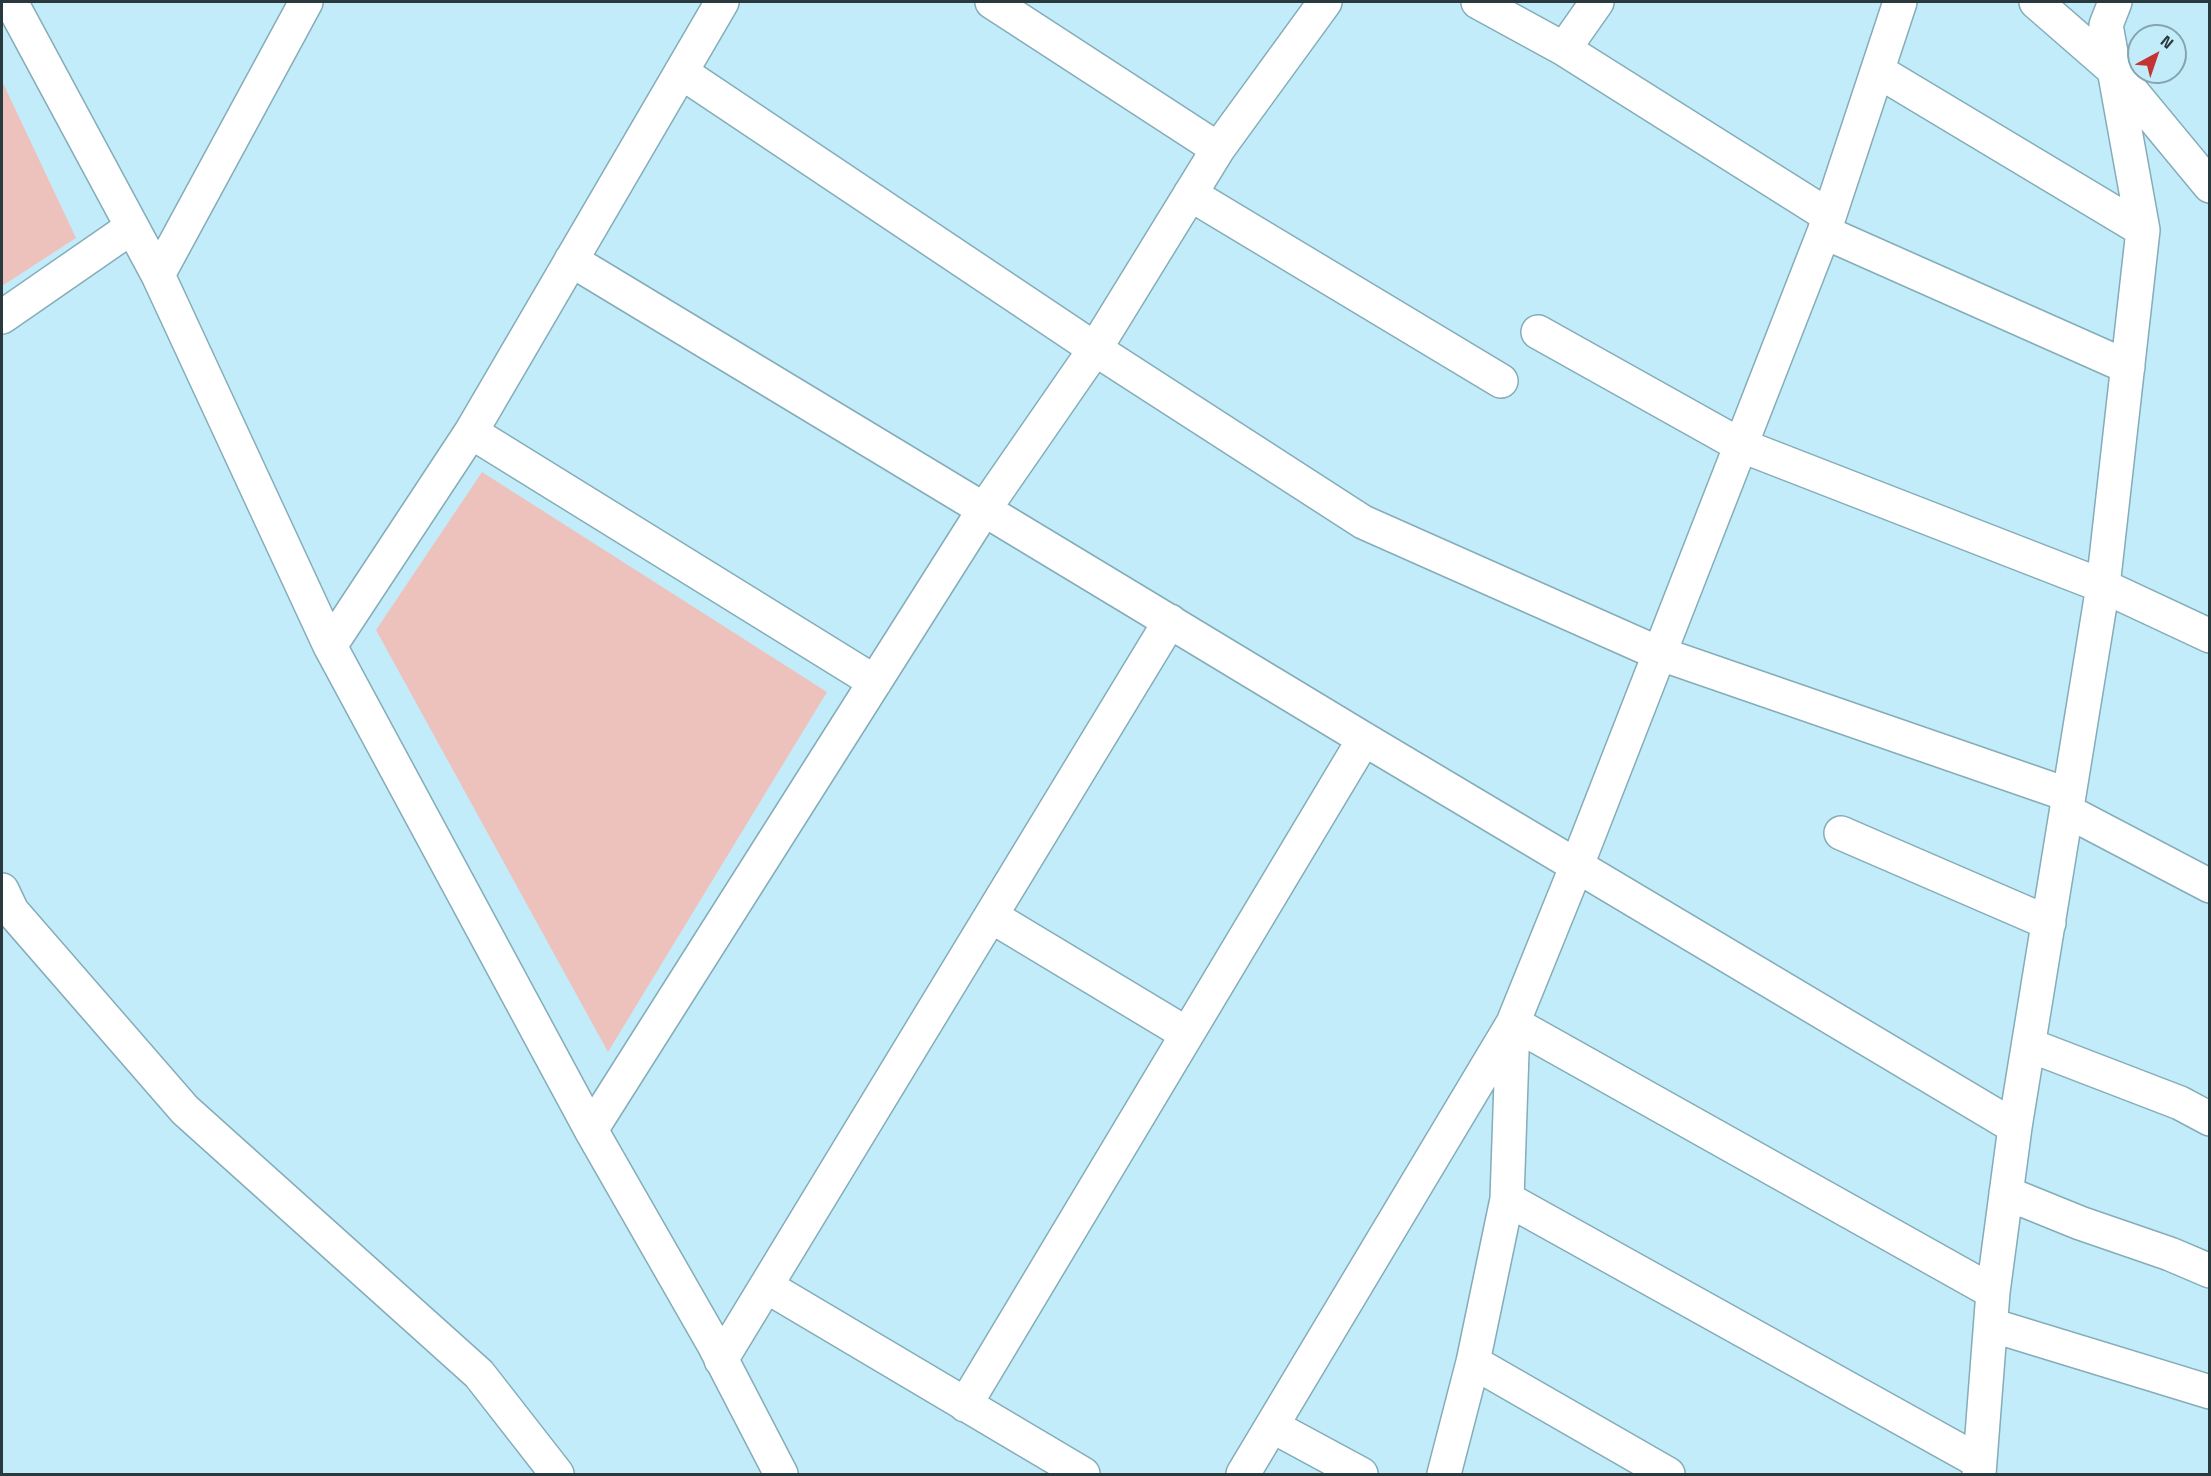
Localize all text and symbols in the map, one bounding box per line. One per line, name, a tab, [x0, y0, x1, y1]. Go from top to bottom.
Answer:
north arrow	[2127, 24, 2187, 84]
text: N	[2155, 29, 2179, 55]

